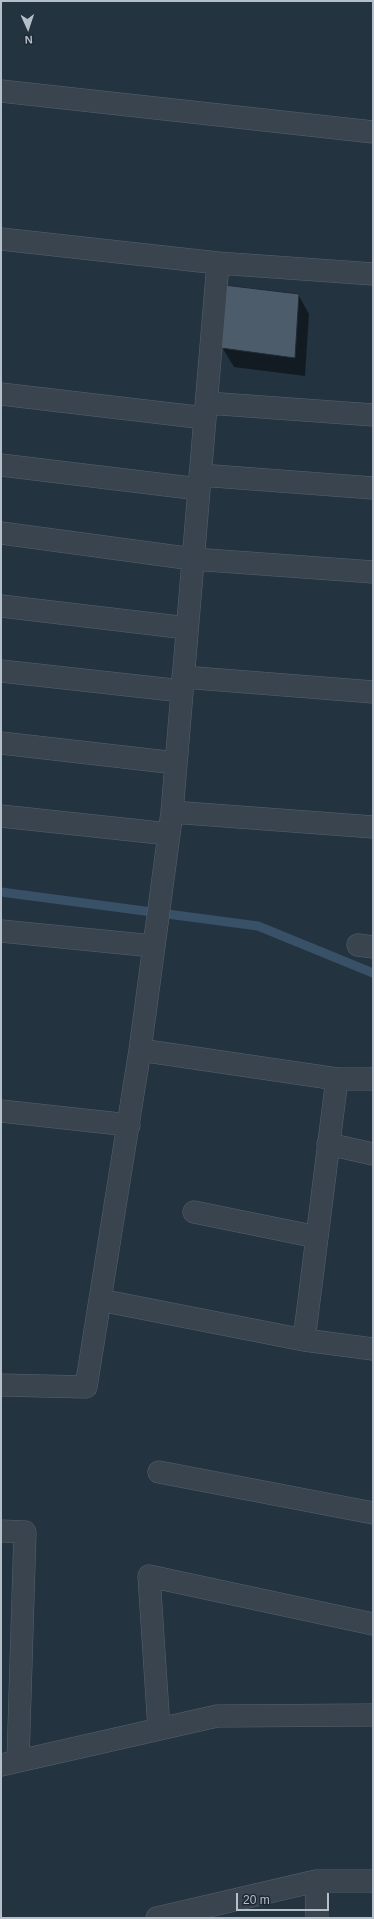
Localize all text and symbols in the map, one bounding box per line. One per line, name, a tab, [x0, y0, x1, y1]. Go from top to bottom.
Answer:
north arrow	[8, 8, 48, 48]
text: N	[24, 34, 33, 46]
scale bar	[238, 1885, 331, 1911]
text: 20 m	[243, 1893, 270, 1907]

